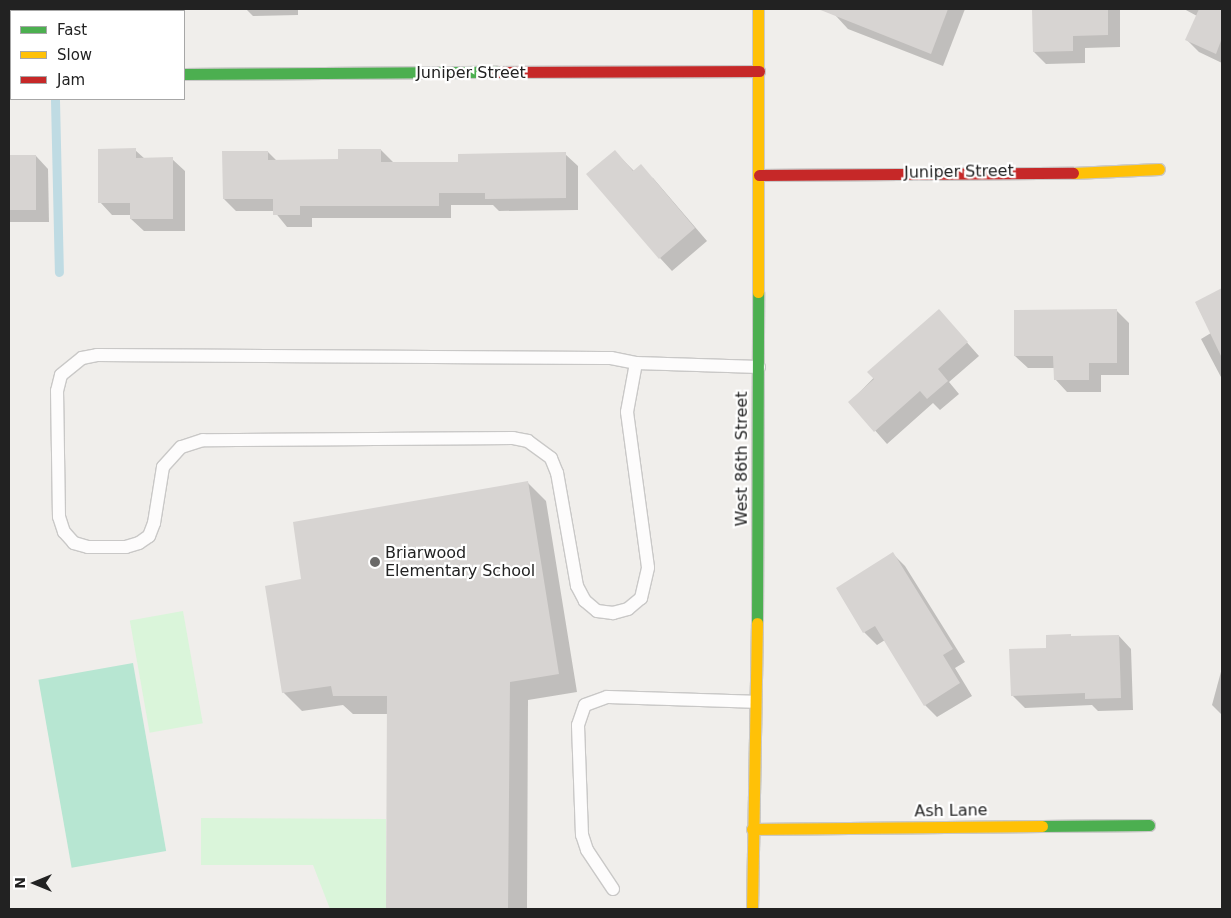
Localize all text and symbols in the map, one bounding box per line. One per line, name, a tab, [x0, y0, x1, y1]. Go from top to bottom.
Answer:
legend	[10, 10, 185, 100]
text: Fast	[57, 21, 87, 39]
text: Slow	[57, 46, 92, 64]
street label: Juniper Street	[416, 63, 526, 83]
text: Jam	[57, 71, 85, 89]
street label: Juniper Street	[904, 161, 1014, 183]
street label: West 86th Street	[732, 392, 752, 526]
place label: Briarwood Elementary School	[385, 543, 535, 581]
marker: Briarwood Elementary School	[369, 556, 381, 568]
street label: Ash Lane	[914, 801, 988, 821]
north arrow	[10, 858, 60, 908]
text: N	[12, 877, 28, 889]

